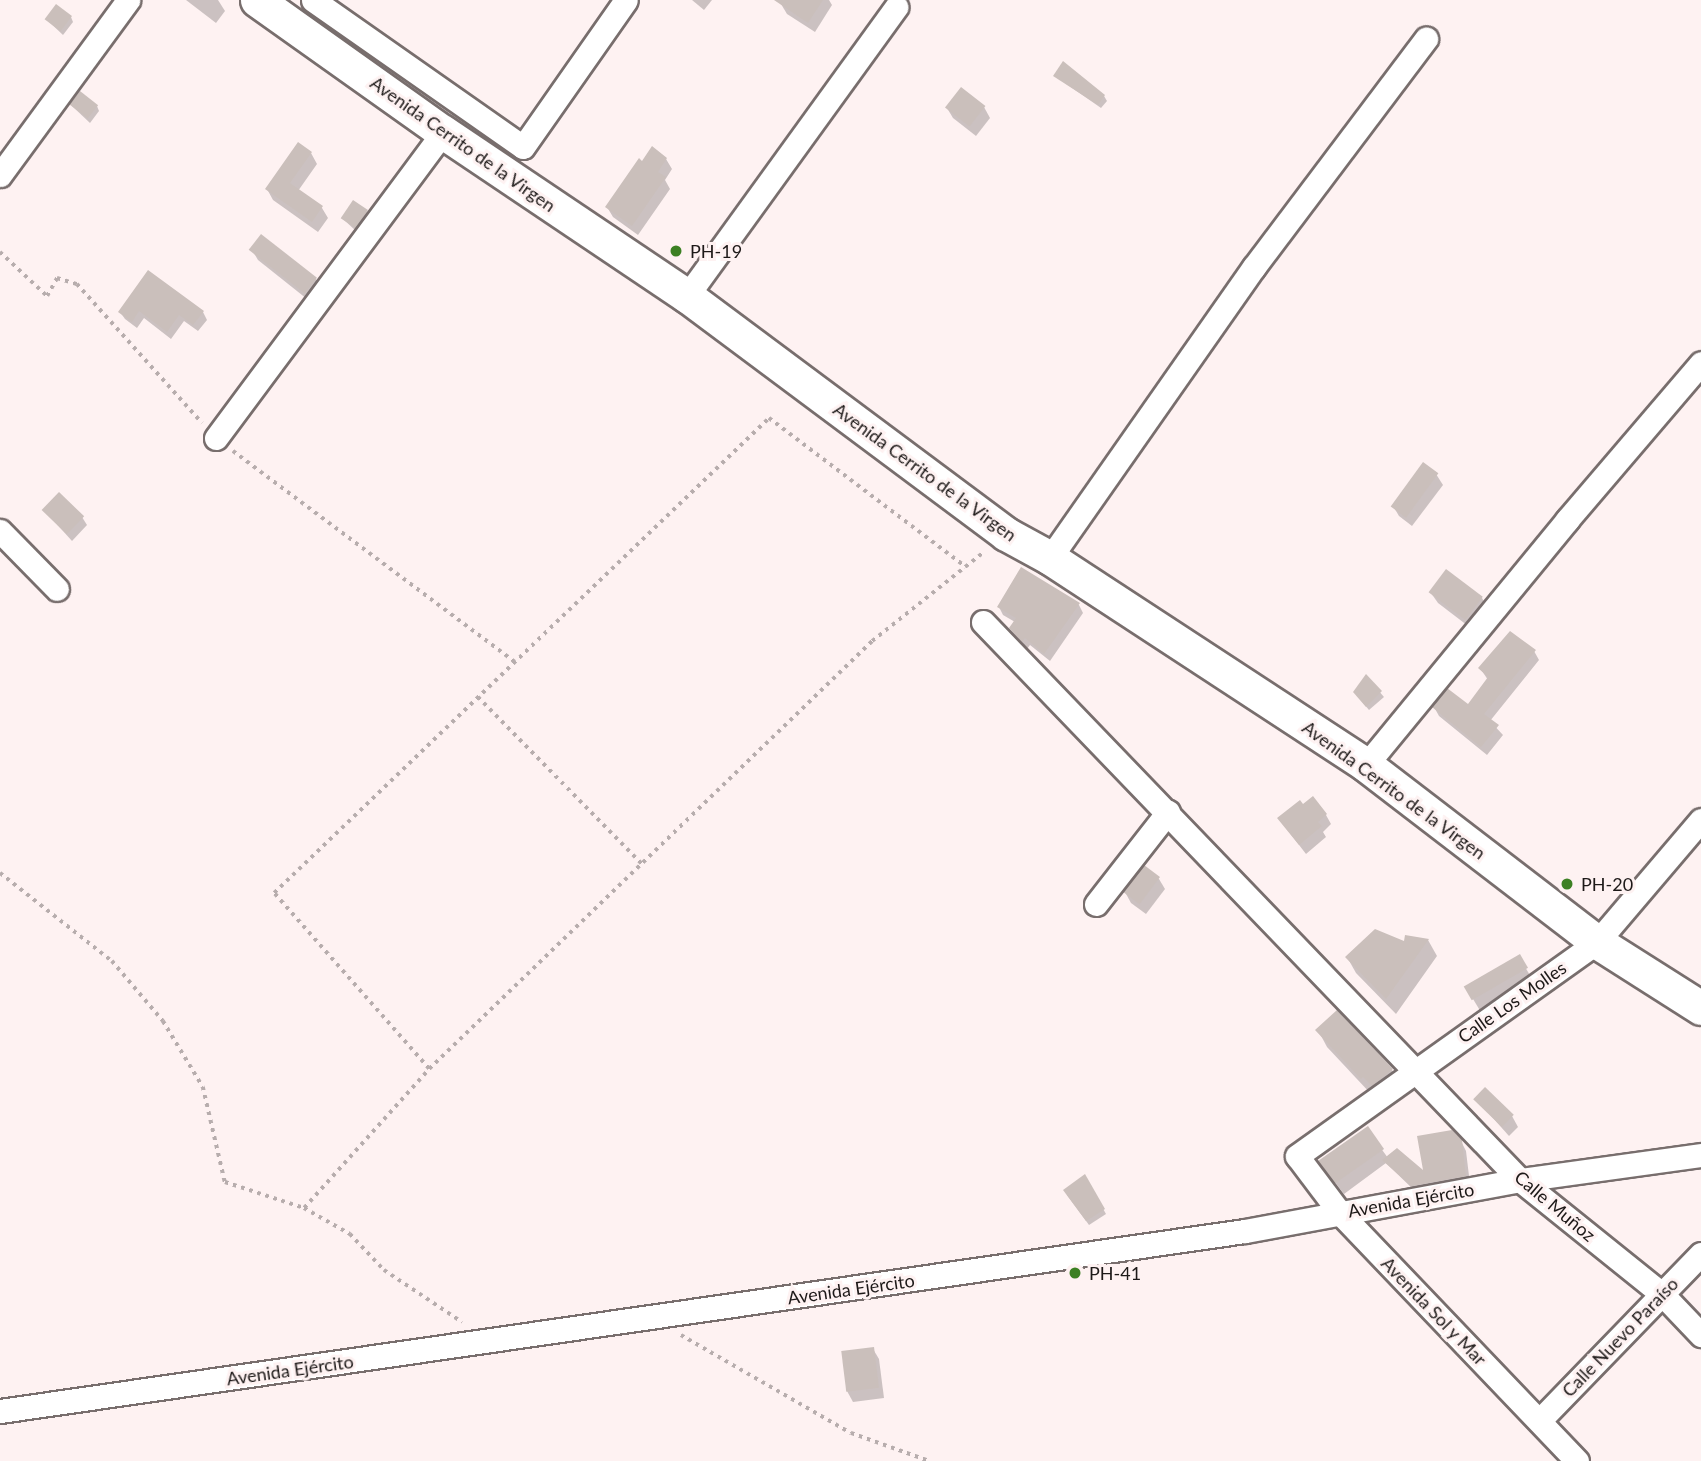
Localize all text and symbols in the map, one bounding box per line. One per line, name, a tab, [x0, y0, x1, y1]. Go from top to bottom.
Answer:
street label: Avenida Cerrito de la Virgen	[366, 72, 560, 216]
place label: PH-19	[690, 240, 742, 262]
marker: PH-19	[668, 243, 684, 259]
street label: Avenida Cerrito de la Virgen	[829, 398, 1021, 546]
street label: Avenida Cerrito de la Virgen	[1298, 716, 1490, 864]
place label: PH-20	[1581, 873, 1633, 895]
marker: PH-20	[1559, 876, 1575, 892]
street label: Calle Los Molles	[1454, 957, 1570, 1047]
street label: Calle Muñoz	[1510, 1166, 1600, 1246]
street label: Avenida Ejército	[1346, 1178, 1476, 1222]
street label: Avenida Sol y Mar	[1377, 1252, 1491, 1370]
place label: PH-41	[1089, 1262, 1141, 1284]
marker: PH-41	[1067, 1265, 1083, 1281]
street label: Avenida Ejército	[786, 1269, 916, 1309]
street label: Calle Nuevo Paraíso	[1558, 1273, 1682, 1401]
street label: Avenida Ejército	[225, 1350, 355, 1390]

